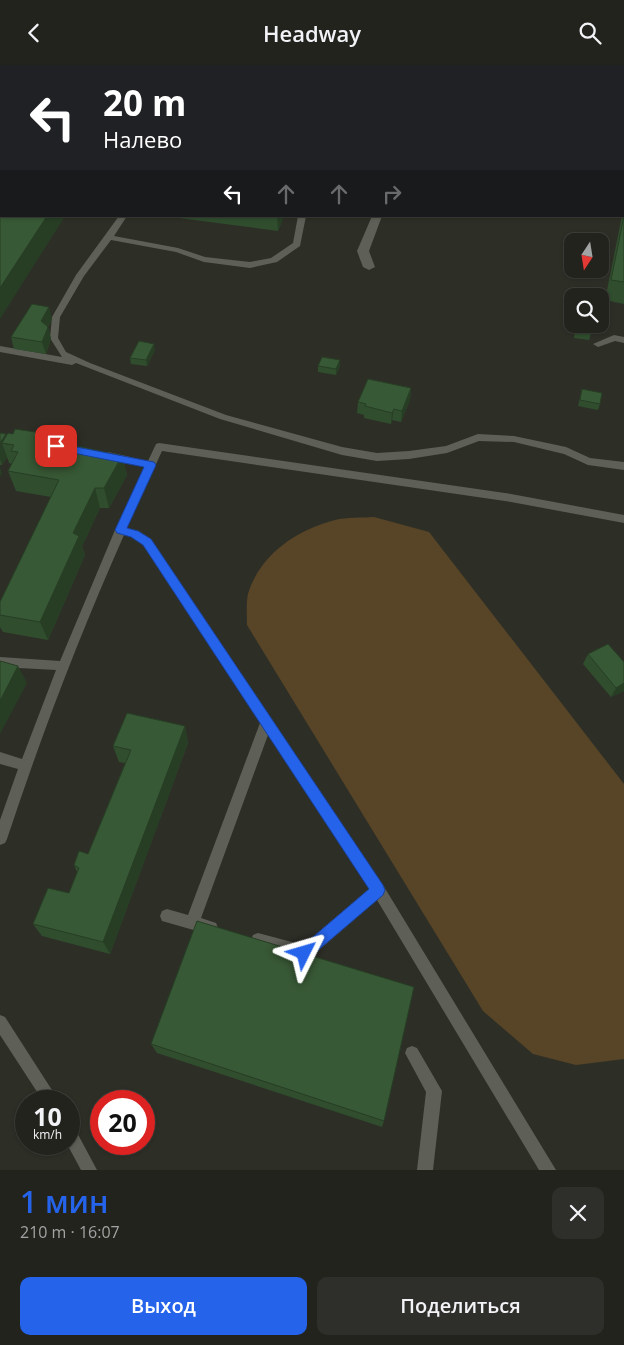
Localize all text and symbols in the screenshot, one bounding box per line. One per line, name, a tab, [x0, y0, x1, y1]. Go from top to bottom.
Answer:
text: Headway	[263, 18, 361, 48]
icon: back	[20, 19, 48, 47]
icon: search	[576, 19, 604, 47]
text: 20 m	[103, 79, 186, 126]
icon: left	[20, 85, 85, 150]
text: Налево	[103, 124, 182, 154]
icon: left	[219, 180, 247, 208]
icon: ahead	[272, 180, 300, 208]
icon: ahead	[325, 180, 353, 208]
icon: right	[378, 180, 406, 208]
north arrow	[564, 233, 609, 277]
map controls	[564, 233, 609, 333]
button: search	[564, 288, 609, 333]
pin	[35, 425, 77, 467]
icon: arrive	[42, 432, 70, 460]
position arrow	[277, 926, 329, 978]
speed limit sign: 20	[90, 1090, 155, 1155]
text: 10	[33, 1099, 62, 1133]
text: km/h	[33, 1126, 62, 1143]
text: 1 мин	[20, 1181, 108, 1222]
button: close	[552, 1187, 604, 1239]
text: 210 m · 16:07	[20, 1221, 120, 1243]
button: Выход	[20, 1277, 307, 1335]
button: Поделиться	[317, 1277, 604, 1335]

